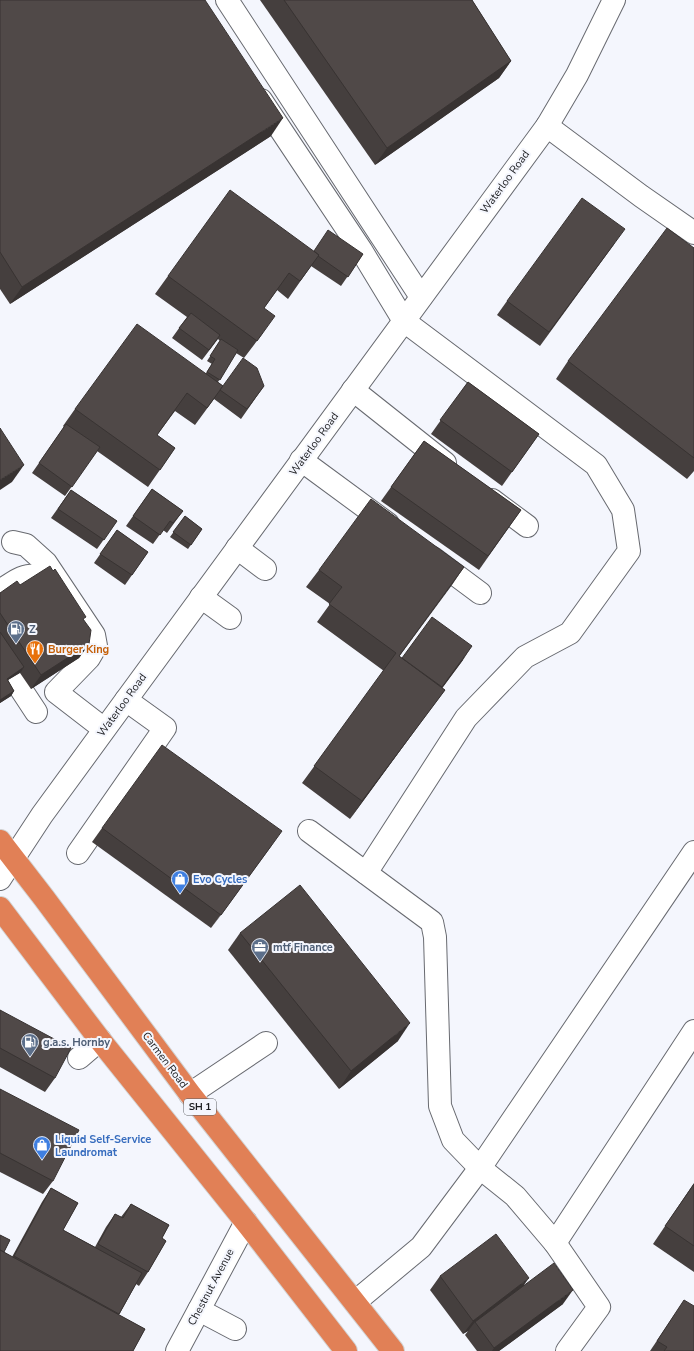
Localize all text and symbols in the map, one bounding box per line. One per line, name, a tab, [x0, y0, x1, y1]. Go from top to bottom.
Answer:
street label: Waterloo Road	[477, 147, 533, 217]
street label: Waterloo Road	[286, 409, 342, 479]
fuel station icon: Z	[6, 619, 26, 644]
place label: Z	[29, 622, 36, 637]
restaurant icon: Burger King	[25, 639, 45, 664]
place label: Burger King	[48, 642, 109, 657]
street label: Waterloo Road	[94, 670, 150, 740]
shop icon: Evo Cycles	[170, 869, 190, 894]
place label: Evo Cycles	[193, 872, 247, 887]
office icon: mtf Finance	[250, 937, 270, 962]
place label: mtf Finance	[273, 940, 333, 955]
street label: Carmen Road	[139, 1029, 191, 1091]
fuel station icon: g.a.s. Hornby	[20, 1032, 40, 1057]
place label: g.a.s. Hornby	[43, 1035, 110, 1050]
road number: SH 1	[184, 1099, 216, 1115]
place label: Liquid Self-Service Laundromat	[55, 1132, 151, 1160]
shop icon: Liquid Self-Service Laundromat	[32, 1135, 52, 1160]
street label: Chestnut Avenue	[184, 1246, 238, 1328]

